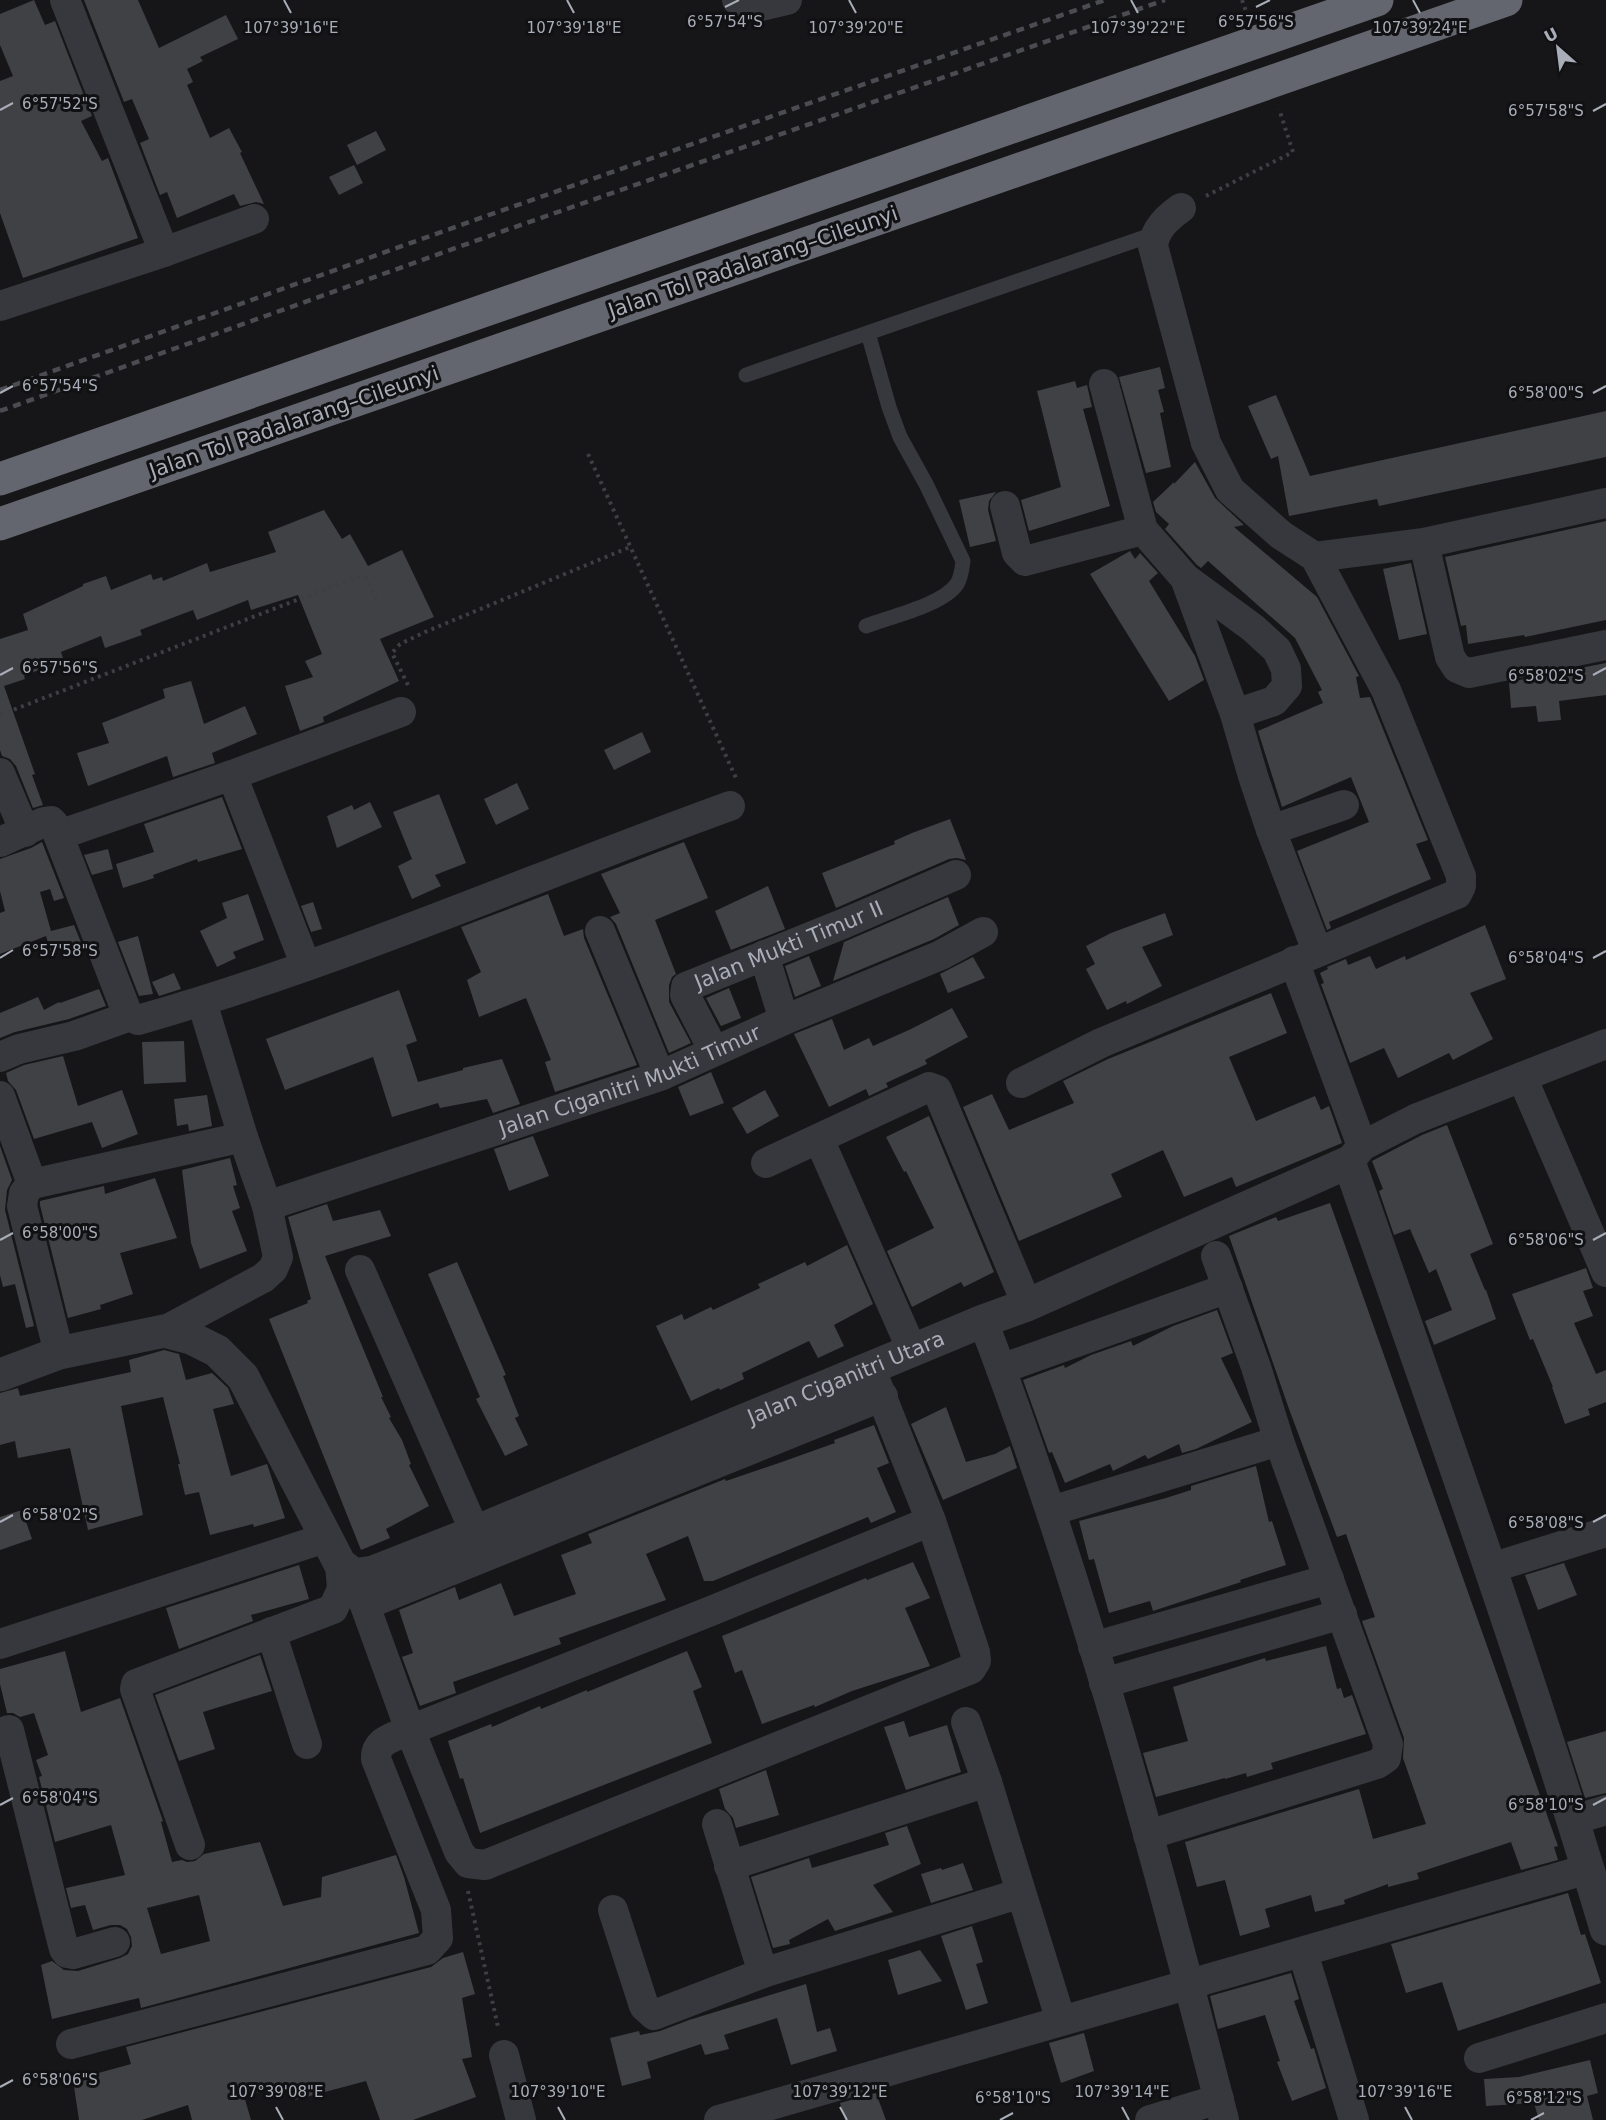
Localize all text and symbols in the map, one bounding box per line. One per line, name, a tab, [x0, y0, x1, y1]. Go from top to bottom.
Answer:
text: 6°57'54"S	[687, 13, 763, 31]
text: 6°57'56"S	[1218, 13, 1294, 31]
north arrow	[1528, 18, 1588, 78]
text: 107°39'16"E	[244, 19, 338, 37]
text: 107°39'18"E	[527, 19, 621, 37]
text: 107°39'20"E	[809, 19, 903, 37]
text: 107°39'22"E	[1091, 19, 1185, 37]
text: 107°39'24"E	[1373, 19, 1467, 37]
text: U	[1541, 24, 1561, 47]
text: 6°57'52"S	[22, 95, 98, 113]
text: 6°57'58"S	[1508, 102, 1584, 120]
street label: Jalan Tol Padalarang–Cileunyi	[603, 201, 901, 324]
street label: Jalan Tol Padalarang–Cileunyi	[144, 361, 442, 484]
text: 6°57'54"S	[22, 377, 98, 395]
text: 6°58'00"S	[1508, 384, 1584, 402]
text: 6°57'56"S	[22, 659, 98, 677]
text: 6°58'02"S	[1508, 667, 1584, 685]
street label: Jalan Mukti Timur II	[689, 896, 887, 995]
text: 6°57'58"S	[22, 942, 98, 960]
text: 6°58'04"S	[1508, 949, 1584, 967]
street label: Jalan Ciganitri Mukti Timur	[494, 1020, 765, 1141]
text: 6°58'00"S	[22, 1224, 98, 1242]
text: 6°58'06"S	[1508, 1231, 1584, 1249]
street label: Jalan Ciganitri Utara	[742, 1326, 948, 1430]
text: 6°58'02"S	[22, 1506, 98, 1524]
text: 6°58'08"S	[1508, 1514, 1584, 1532]
text: 6°58'04"S	[22, 1789, 98, 1807]
text: 6°58'10"S	[1508, 1796, 1584, 1814]
text: 6°58'06"S	[22, 2071, 98, 2089]
text: 107°39'08"E	[229, 2083, 323, 2101]
text: 107°39'10"E	[511, 2083, 605, 2101]
text: 107°39'12"E	[793, 2083, 887, 2101]
text: 107°39'14"E	[1075, 2083, 1169, 2101]
text: 107°39'16"E	[1358, 2083, 1452, 2101]
text: 6°58'10"S	[975, 2089, 1051, 2107]
text: 6°58'12"S	[1506, 2089, 1582, 2107]

